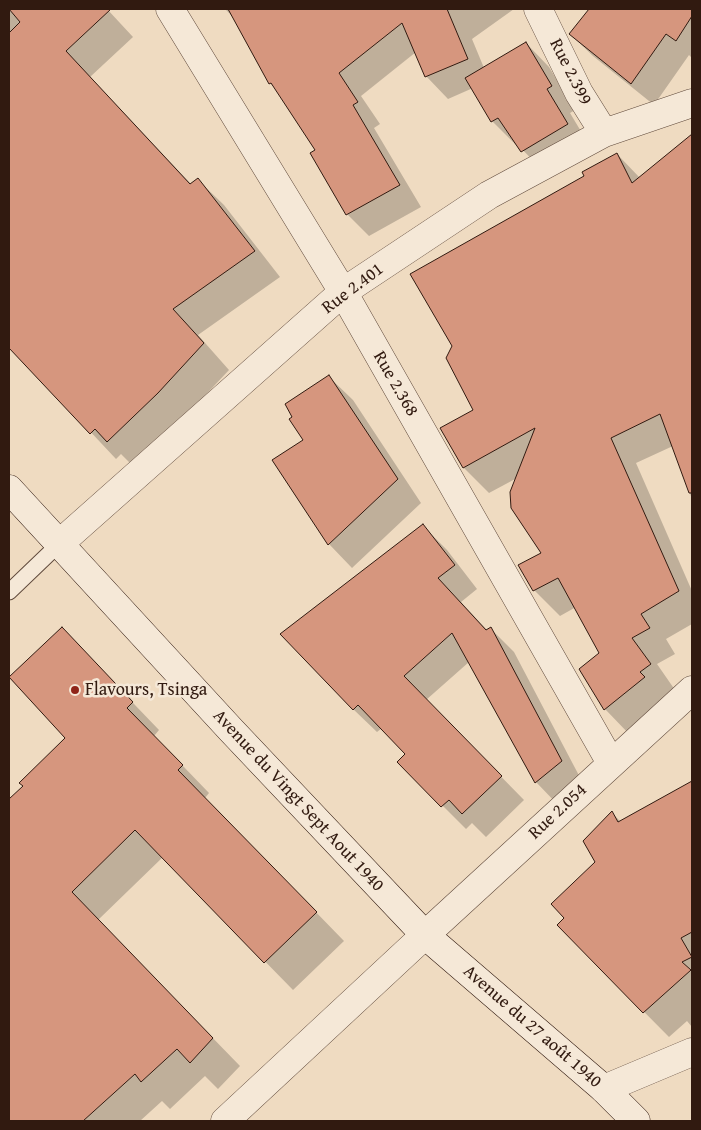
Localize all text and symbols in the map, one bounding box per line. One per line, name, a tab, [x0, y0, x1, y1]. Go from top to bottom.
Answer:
street label: Rue 2.399	[544, 35, 596, 109]
street label: Rue 2.401	[318, 259, 388, 319]
street label: Rue 2.368	[368, 348, 422, 420]
place label: Flavours, Tsinga	[85, 679, 207, 701]
marker: Flavours, Tsinga	[69, 684, 81, 696]
street label: Avenue du Vingt Sept Aout 1940	[208, 706, 388, 896]
street label: Rue 2.054	[524, 780, 592, 844]
street label: Avenue du 27 août 1940	[458, 961, 606, 1093]

